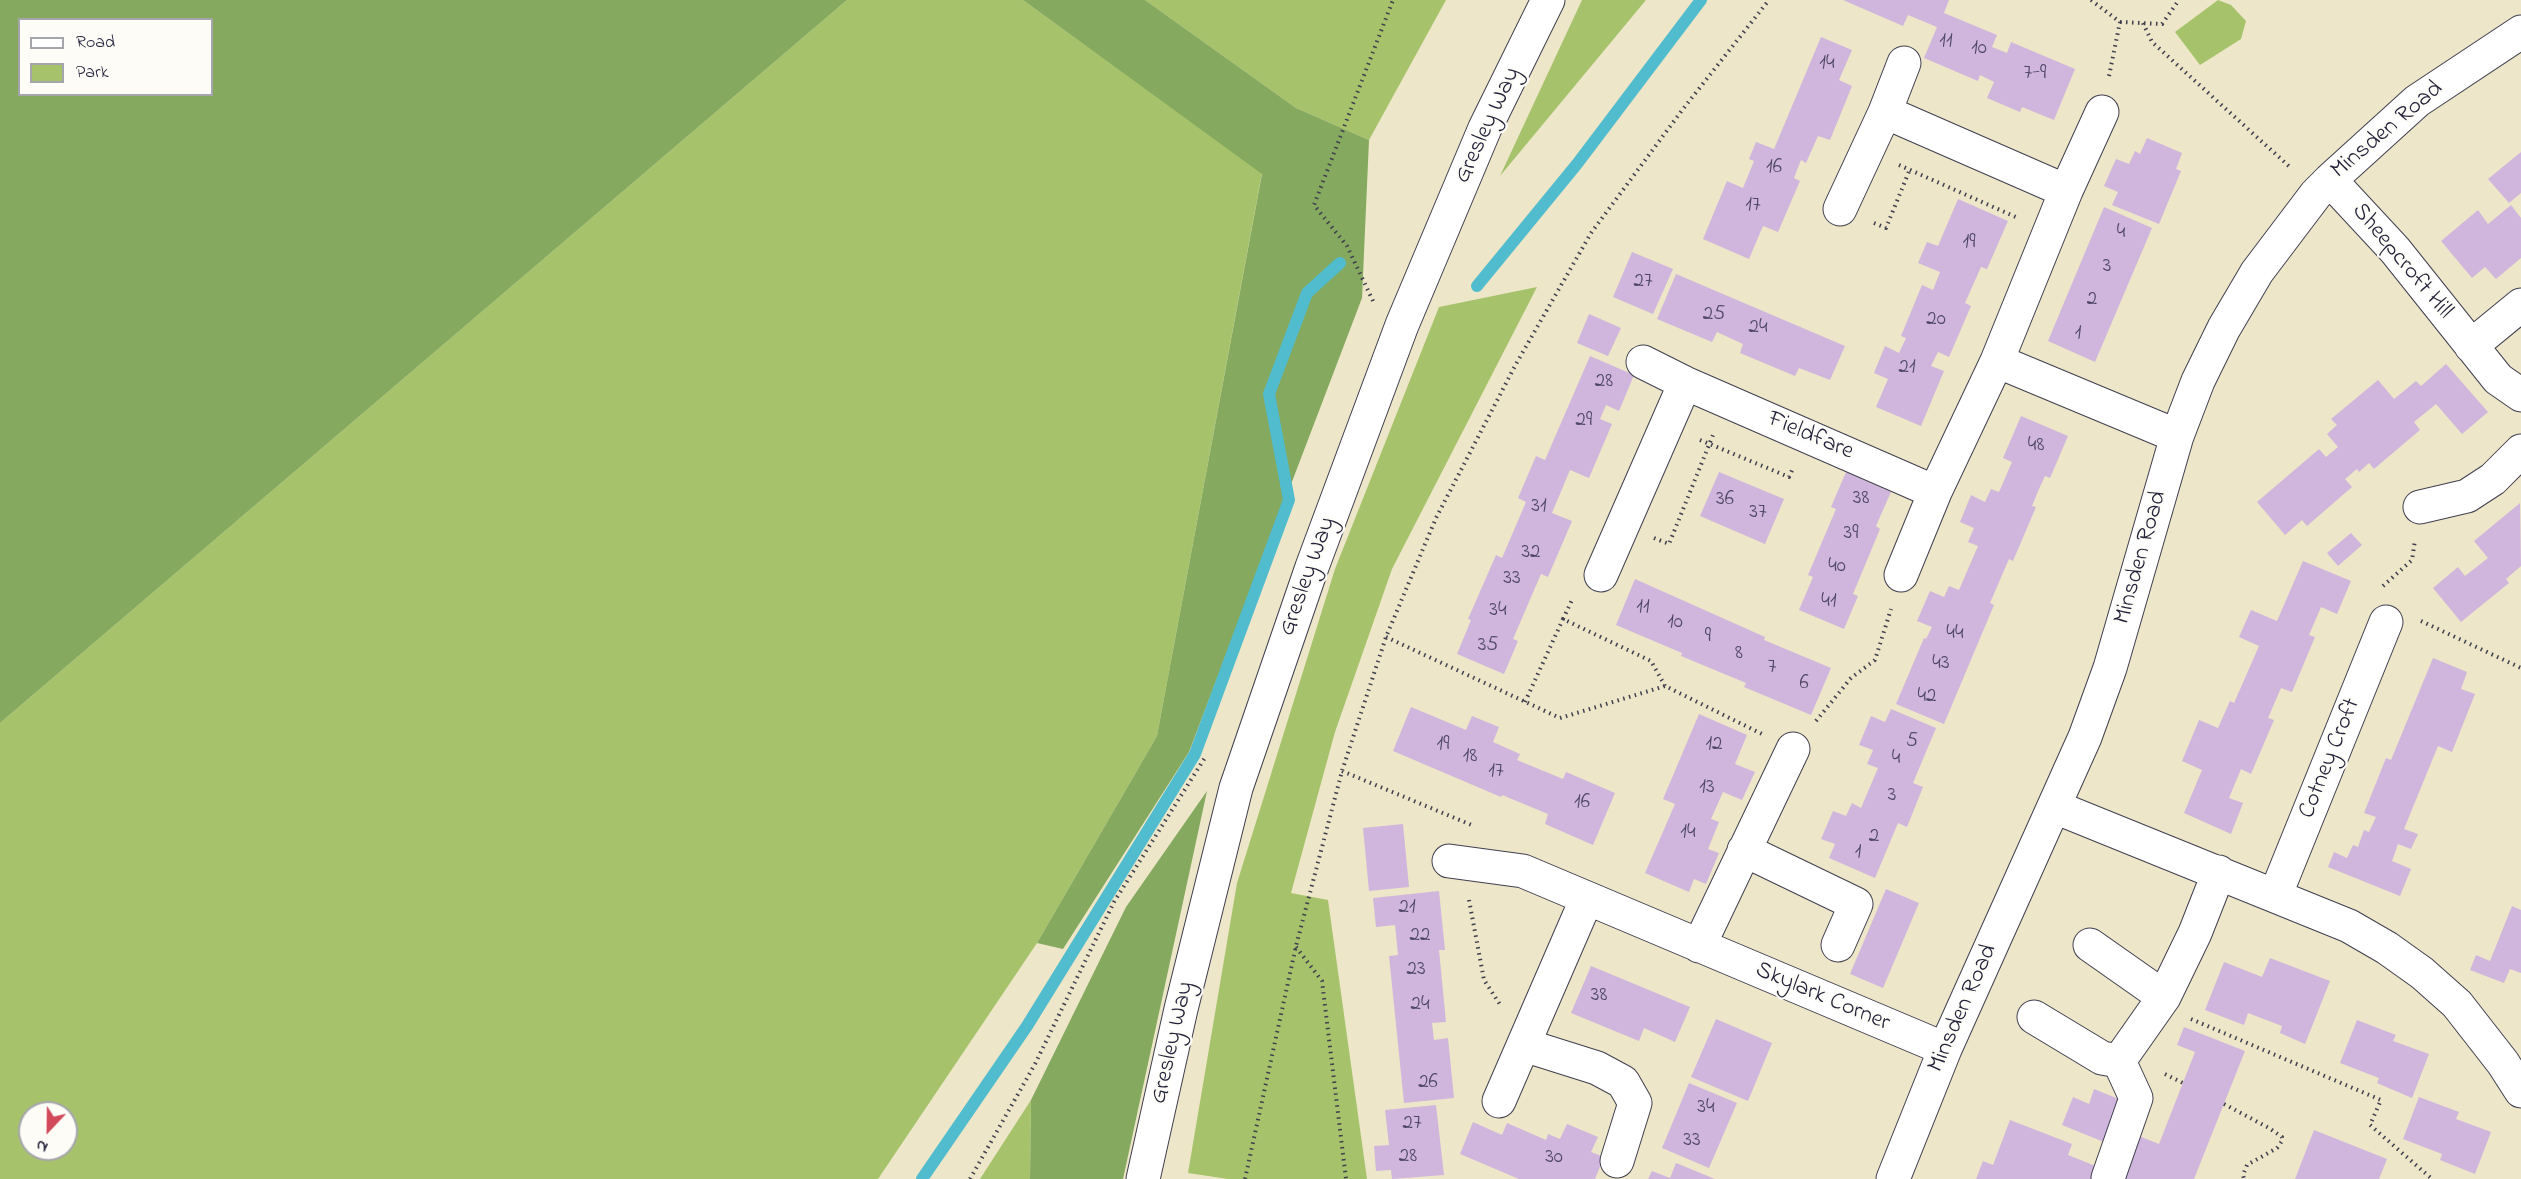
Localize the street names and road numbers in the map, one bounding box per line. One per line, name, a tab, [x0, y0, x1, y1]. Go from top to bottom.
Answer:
street label: Gresley Way	[1450, 64, 1528, 188]
street label: Minsden Road	[2326, 76, 2450, 186]
street label: Sheepcroft Hill	[2344, 198, 2458, 326]
street label: Fieldfare	[1763, 406, 1857, 468]
street label: Minsden Road	[2109, 488, 2175, 628]
street label: Gresley Way	[1274, 514, 1344, 640]
street label: Cotney Croft	[2294, 695, 2368, 823]
street label: Minsden Road	[1923, 940, 2005, 1078]
street label: Skylark Corner	[1750, 957, 1894, 1039]
street label: Gresley Way	[1146, 979, 1202, 1107]

